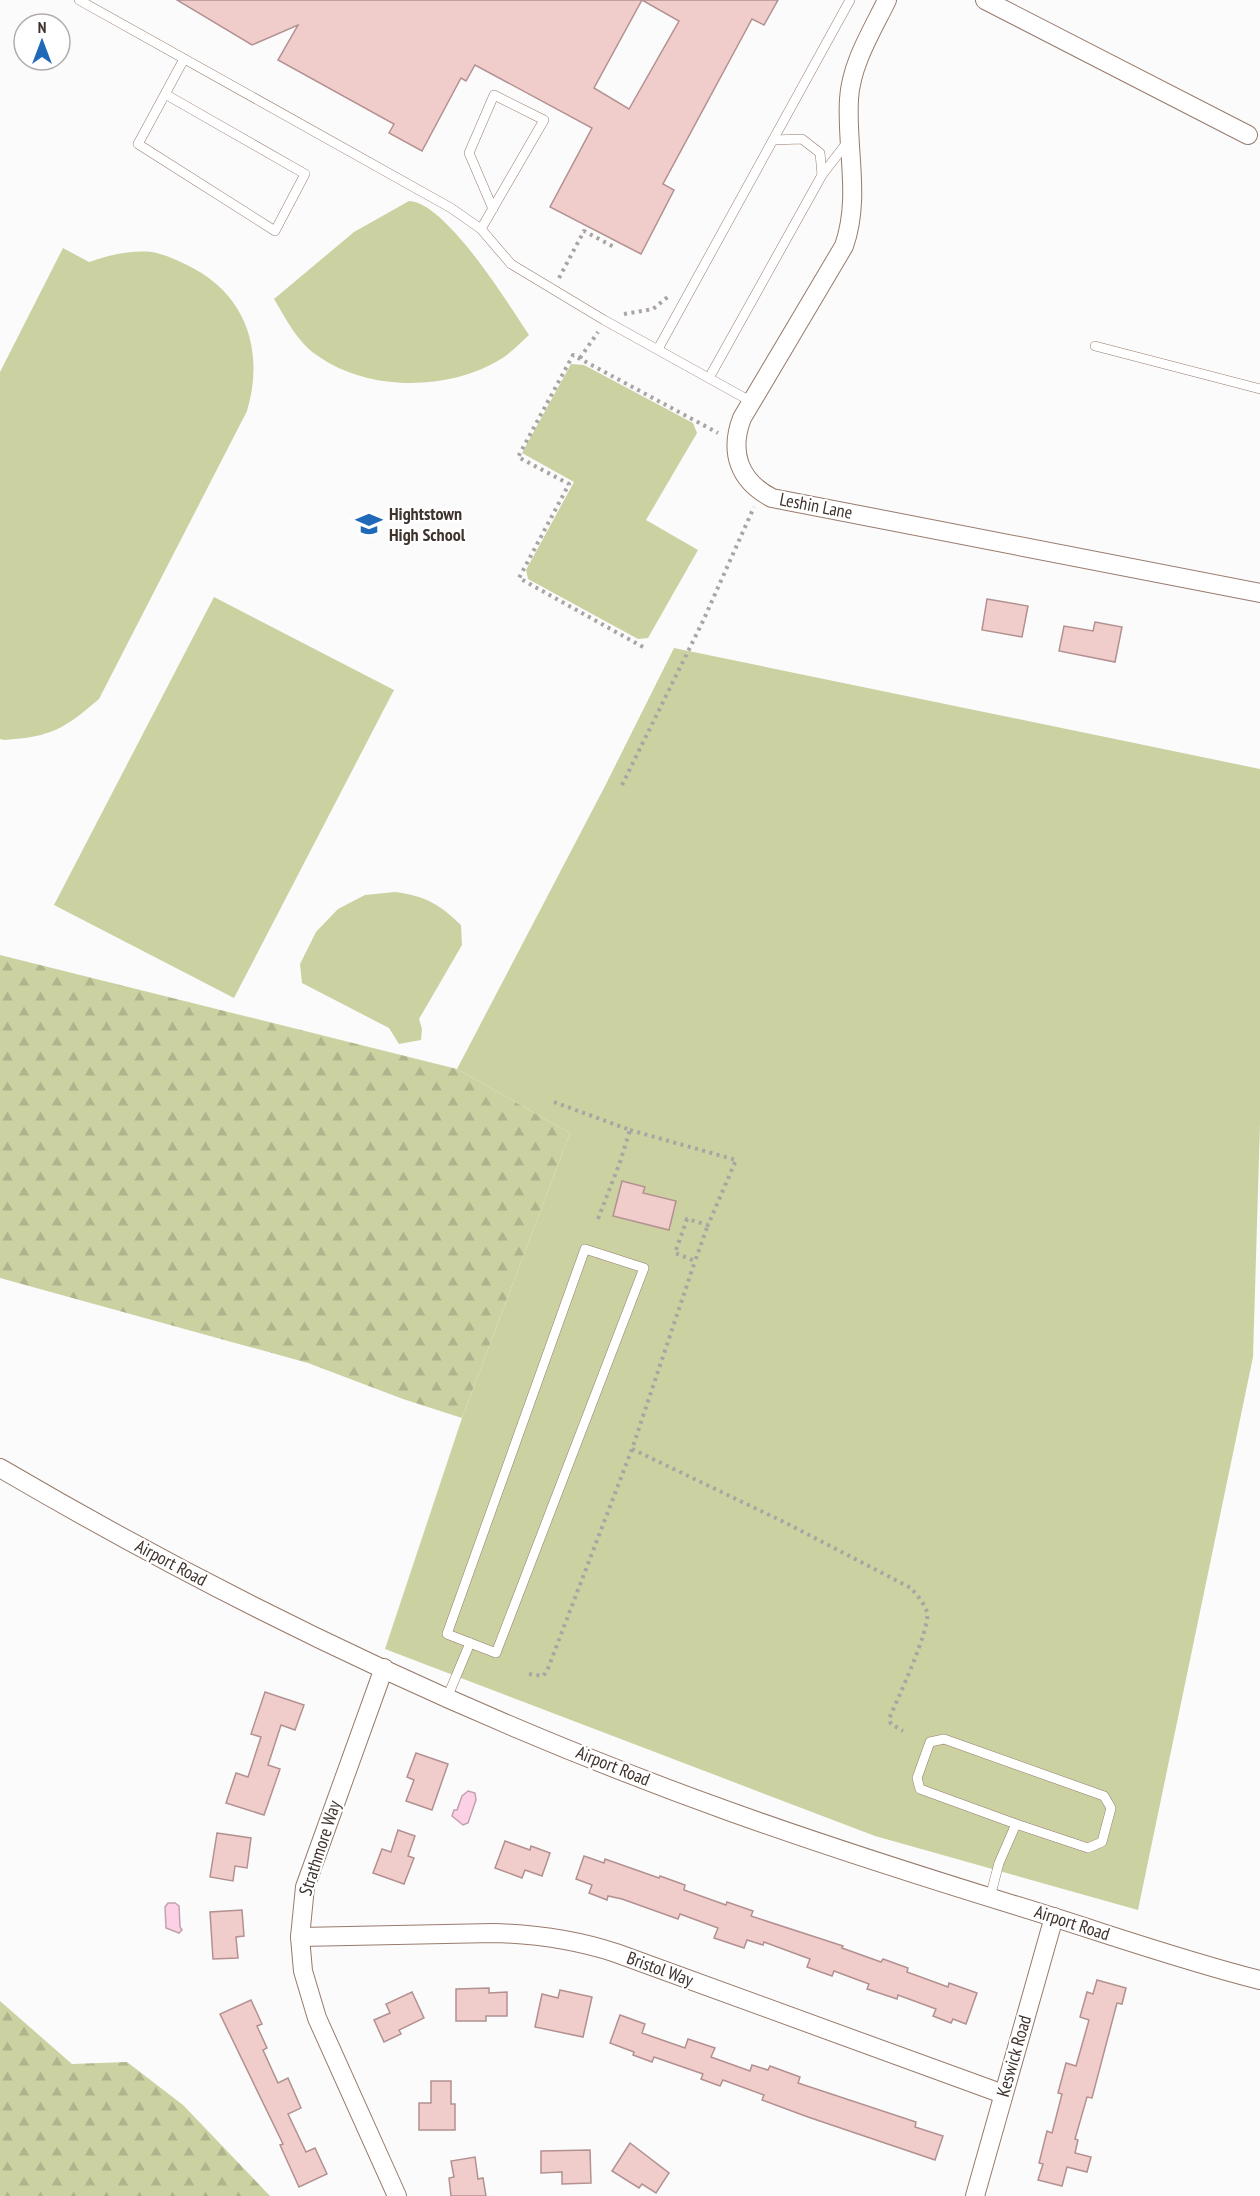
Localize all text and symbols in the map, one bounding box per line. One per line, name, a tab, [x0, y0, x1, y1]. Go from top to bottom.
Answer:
north arrow	[12, 12, 72, 72]
text: N	[38, 17, 46, 37]
street label: Leshin Lane	[778, 487, 854, 524]
place label: Hightstown High School	[389, 502, 466, 546]
school or university icon: Hightstown High School	[354, 509, 384, 539]
street label: Airport Road	[131, 1534, 211, 1591]
street label: Airport Road	[573, 1740, 654, 1791]
street label: Strathmore Way	[293, 1797, 346, 1898]
street label: Airport Road	[1032, 1900, 1113, 1945]
street label: Bristol Way	[624, 1946, 697, 1991]
street label: Keswick Road	[991, 2012, 1036, 2099]

